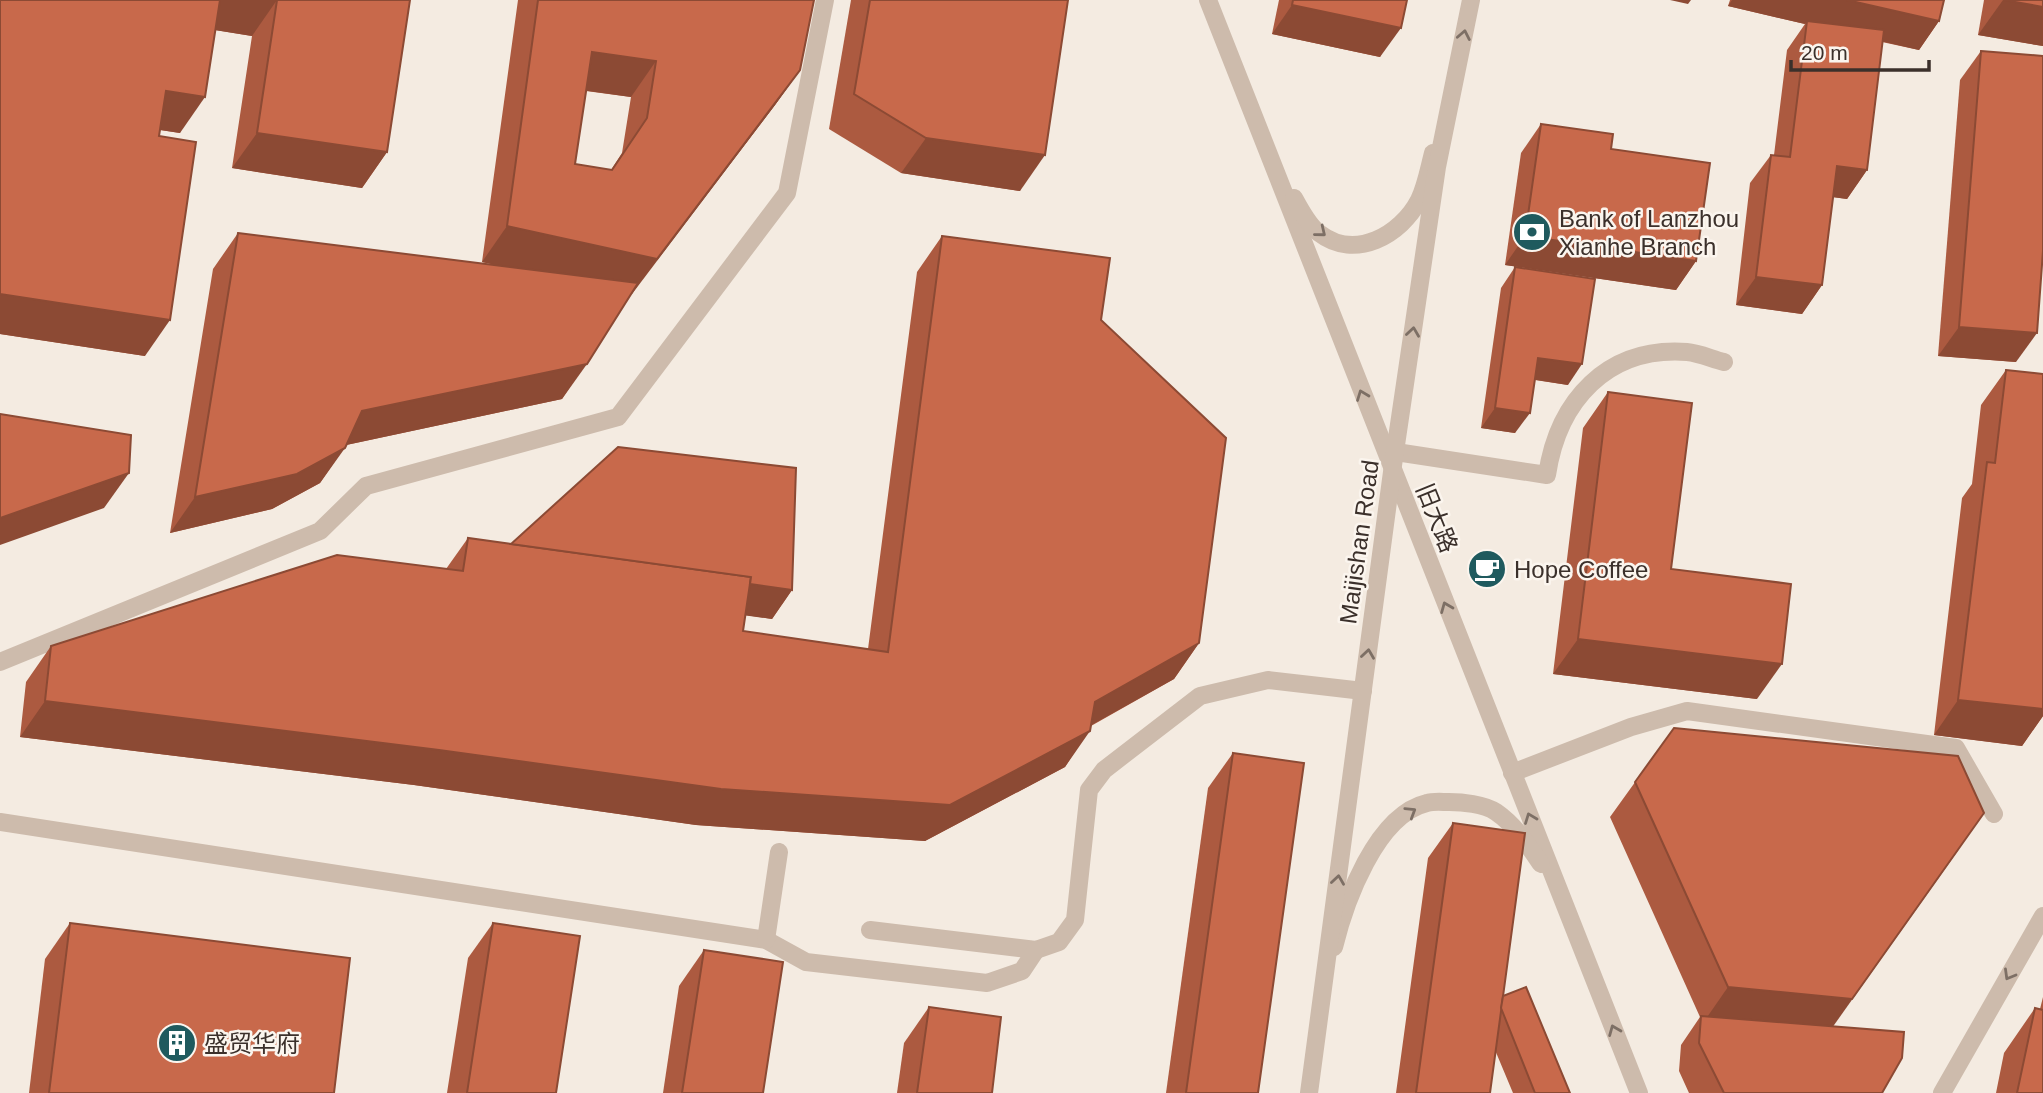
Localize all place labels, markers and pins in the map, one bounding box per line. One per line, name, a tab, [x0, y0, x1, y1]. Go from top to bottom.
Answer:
place label: Bank of Lanzhou Xianhe Branch	[1559, 205, 1739, 260]
bank icon: Bank of Lanzhou Xianhe Branch	[1511, 211, 1553, 253]
cafe icon: Hope Coffee	[1466, 548, 1508, 590]
place label: Hope Coffee	[1514, 556, 1648, 583]
building icon: 盛贸华府	[156, 1022, 198, 1064]
place label: 盛贸华府	[204, 1030, 300, 1057]

